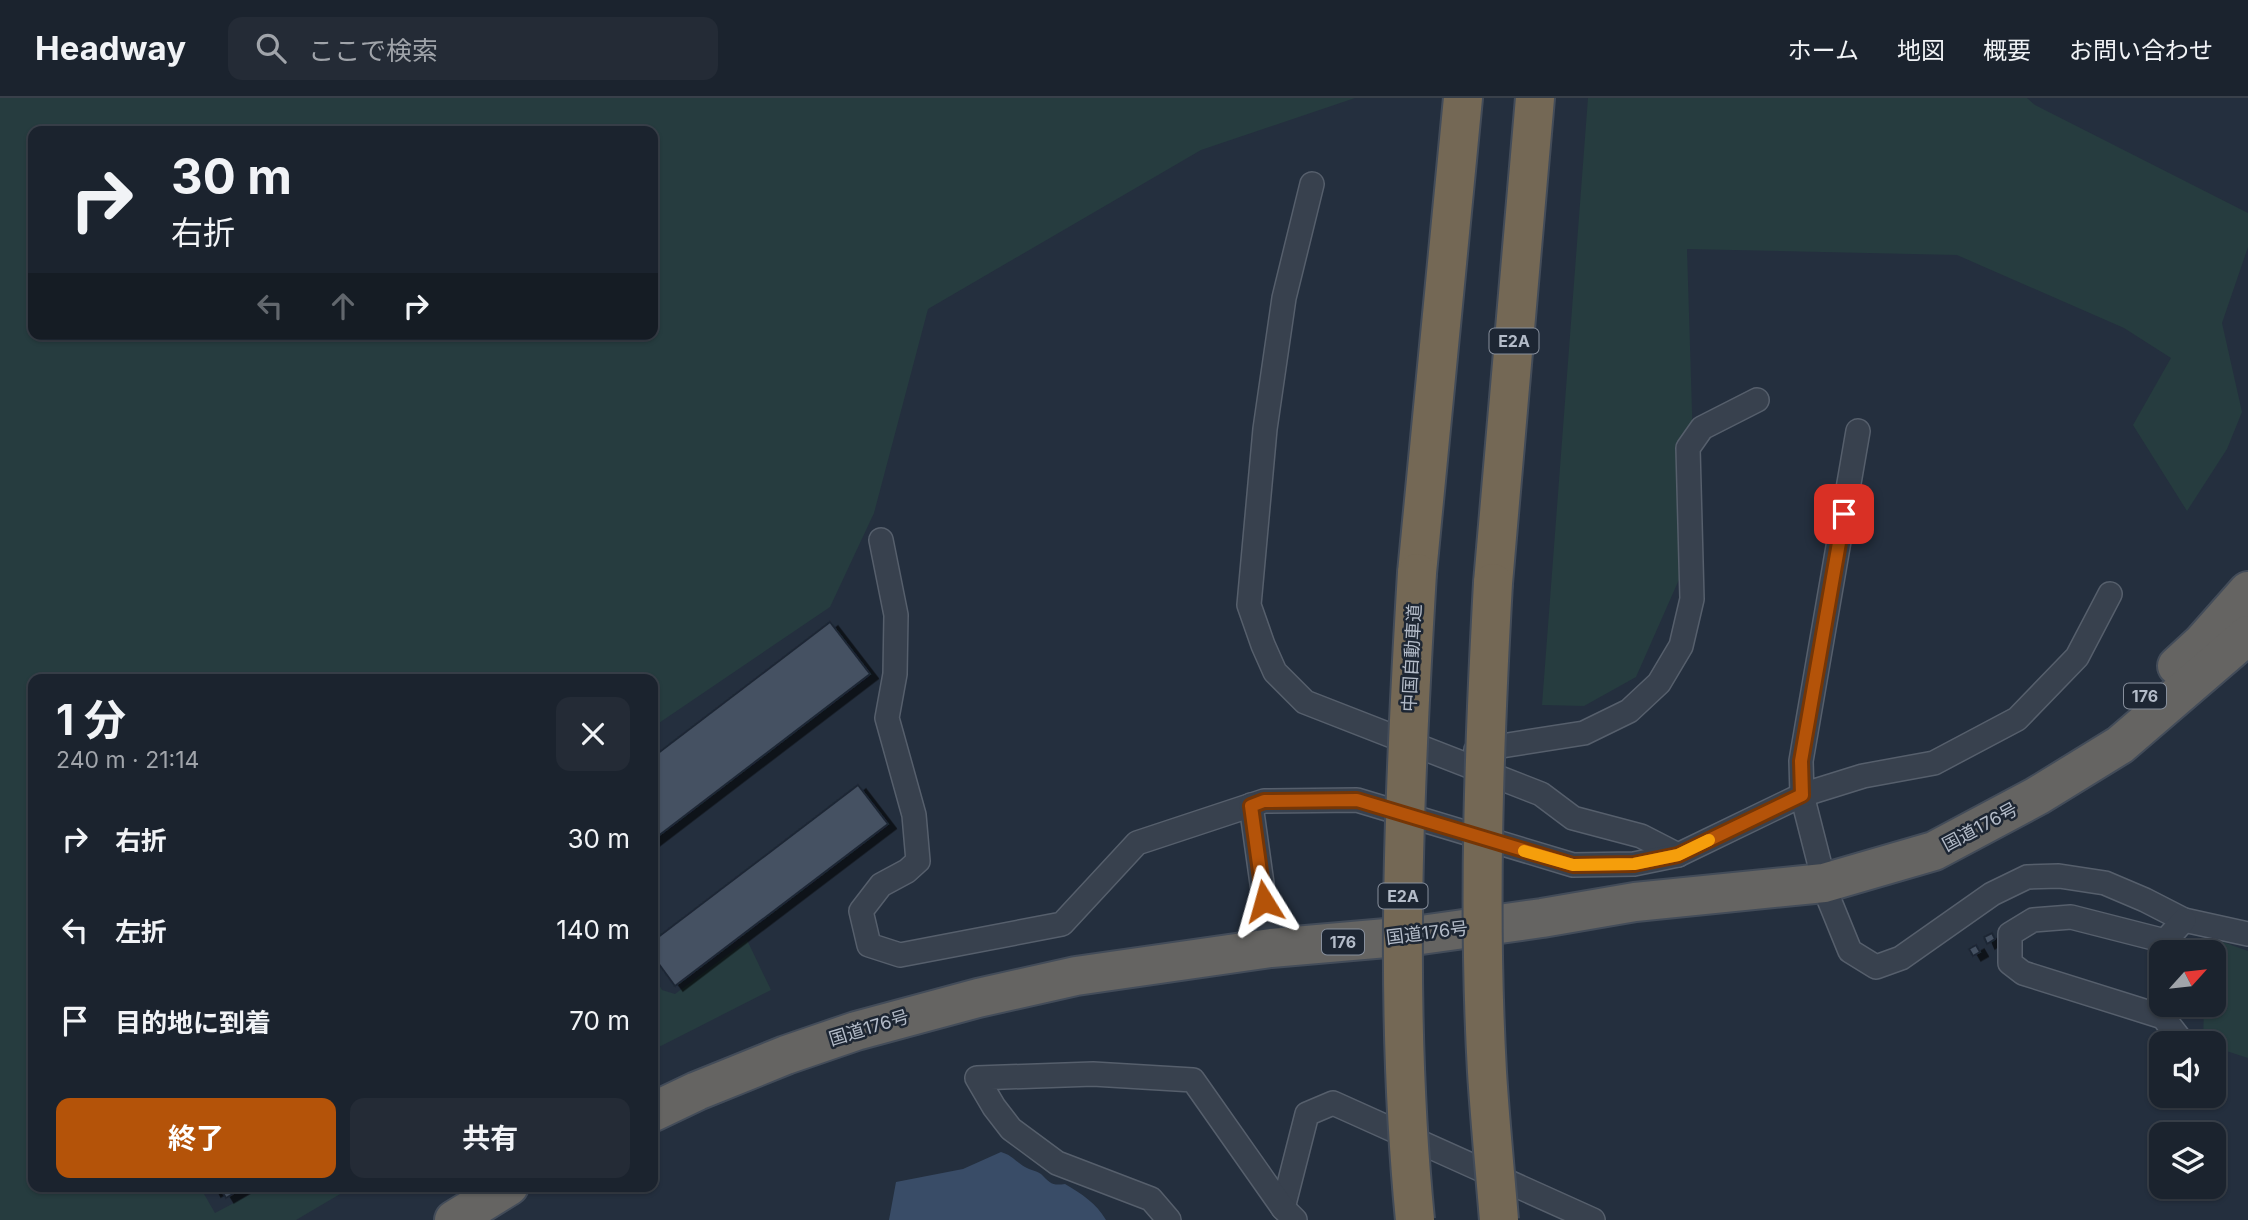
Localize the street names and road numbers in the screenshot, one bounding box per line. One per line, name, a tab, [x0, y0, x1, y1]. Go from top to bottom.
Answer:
road number: E2A	[1490, 328, 1538, 354]
street label: 中国自動車道	[1398, 603, 1425, 712]
road number: 176	[2124, 684, 2166, 708]
street label: 国道176号	[1938, 798, 2021, 855]
road number: E2A	[1378, 884, 1428, 908]
street label: 国道176号	[1385, 917, 1469, 948]
road number: 176	[1322, 930, 1364, 954]
street label: 国道176号	[826, 1005, 911, 1050]

